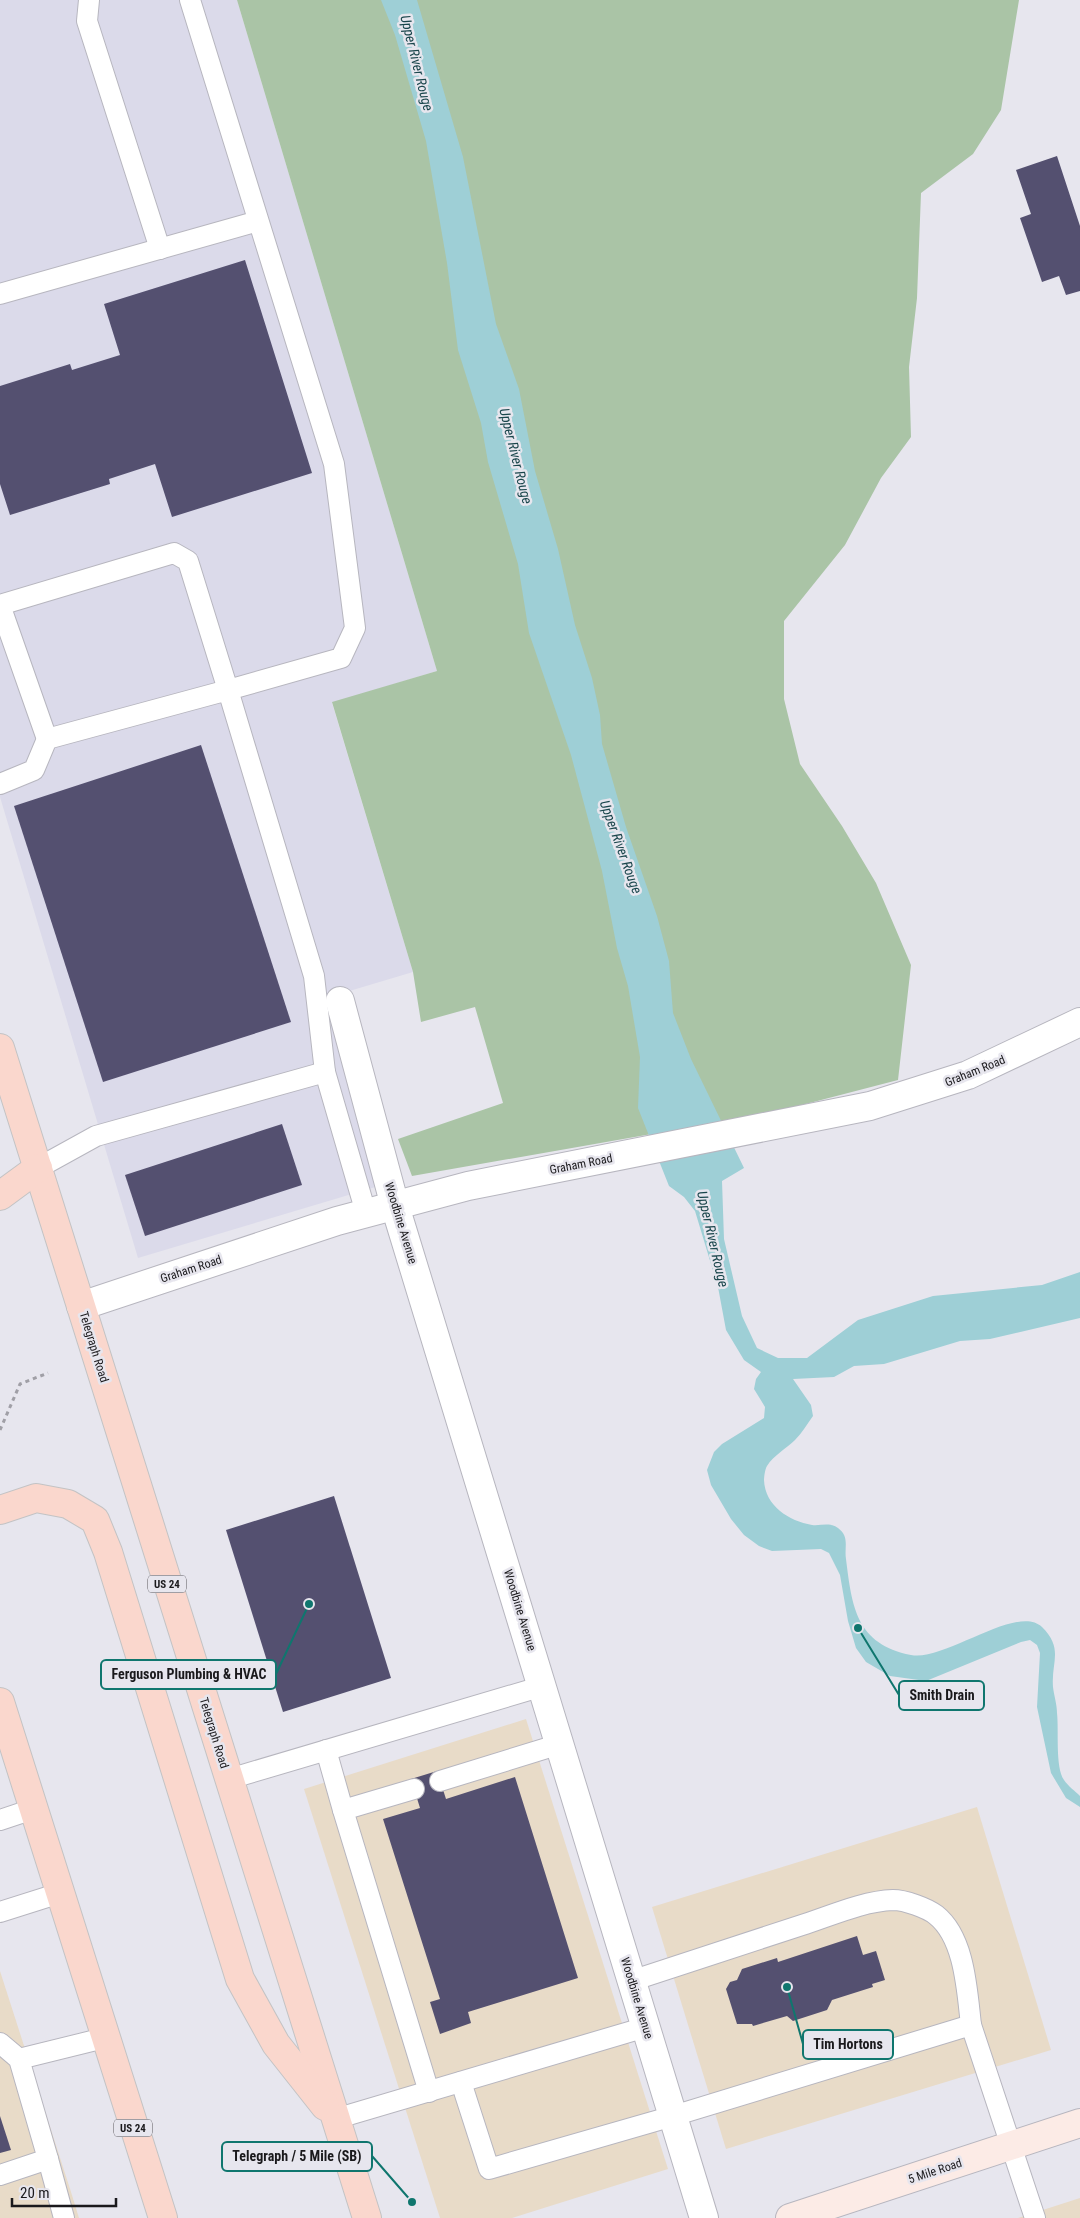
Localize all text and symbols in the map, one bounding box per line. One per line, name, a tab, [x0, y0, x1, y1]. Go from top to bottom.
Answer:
water label: Upper River Rouge	[397, 13, 437, 113]
water label: Upper River Rouge	[496, 406, 536, 506]
water label: Upper River Rouge	[597, 798, 645, 896]
street label: Graham Road	[943, 1053, 1007, 1089]
street label: Graham Road	[548, 1151, 614, 1177]
street label: Woodbine Avenue	[382, 1181, 420, 1266]
water label: Upper River Rouge	[694, 1189, 732, 1289]
street label: Graham Road	[159, 1252, 223, 1285]
street label: Telegraph Road	[77, 1310, 111, 1384]
street label: Woodbine Avenue	[501, 1568, 539, 1653]
road number: US 24	[148, 1576, 186, 1592]
callout: Ferguson Plumbing & HVAC	[101, 1660, 276, 1689]
text: Ferguson Plumbing & HVAC	[111, 1666, 267, 1682]
callout: Smith Drain	[899, 1681, 984, 1710]
text: Smith Drain	[909, 1687, 975, 1703]
street label: Telegraph Road	[197, 1696, 231, 1770]
street label: Woodbine Avenue	[618, 1956, 656, 2041]
callout: Tim Hortons	[803, 2030, 893, 2059]
text: Tim Hortons	[813, 2036, 883, 2052]
road number: US 24	[114, 2120, 152, 2136]
callout: Telegraph / 5 Mile (SB)	[222, 2142, 372, 2171]
text: Telegraph / 5 Mile (SB)	[232, 2148, 362, 2165]
street label: 5 Mile Road	[906, 2156, 964, 2186]
scale bar	[12, 2176, 116, 2208]
text: 20 m	[20, 2184, 50, 2202]

